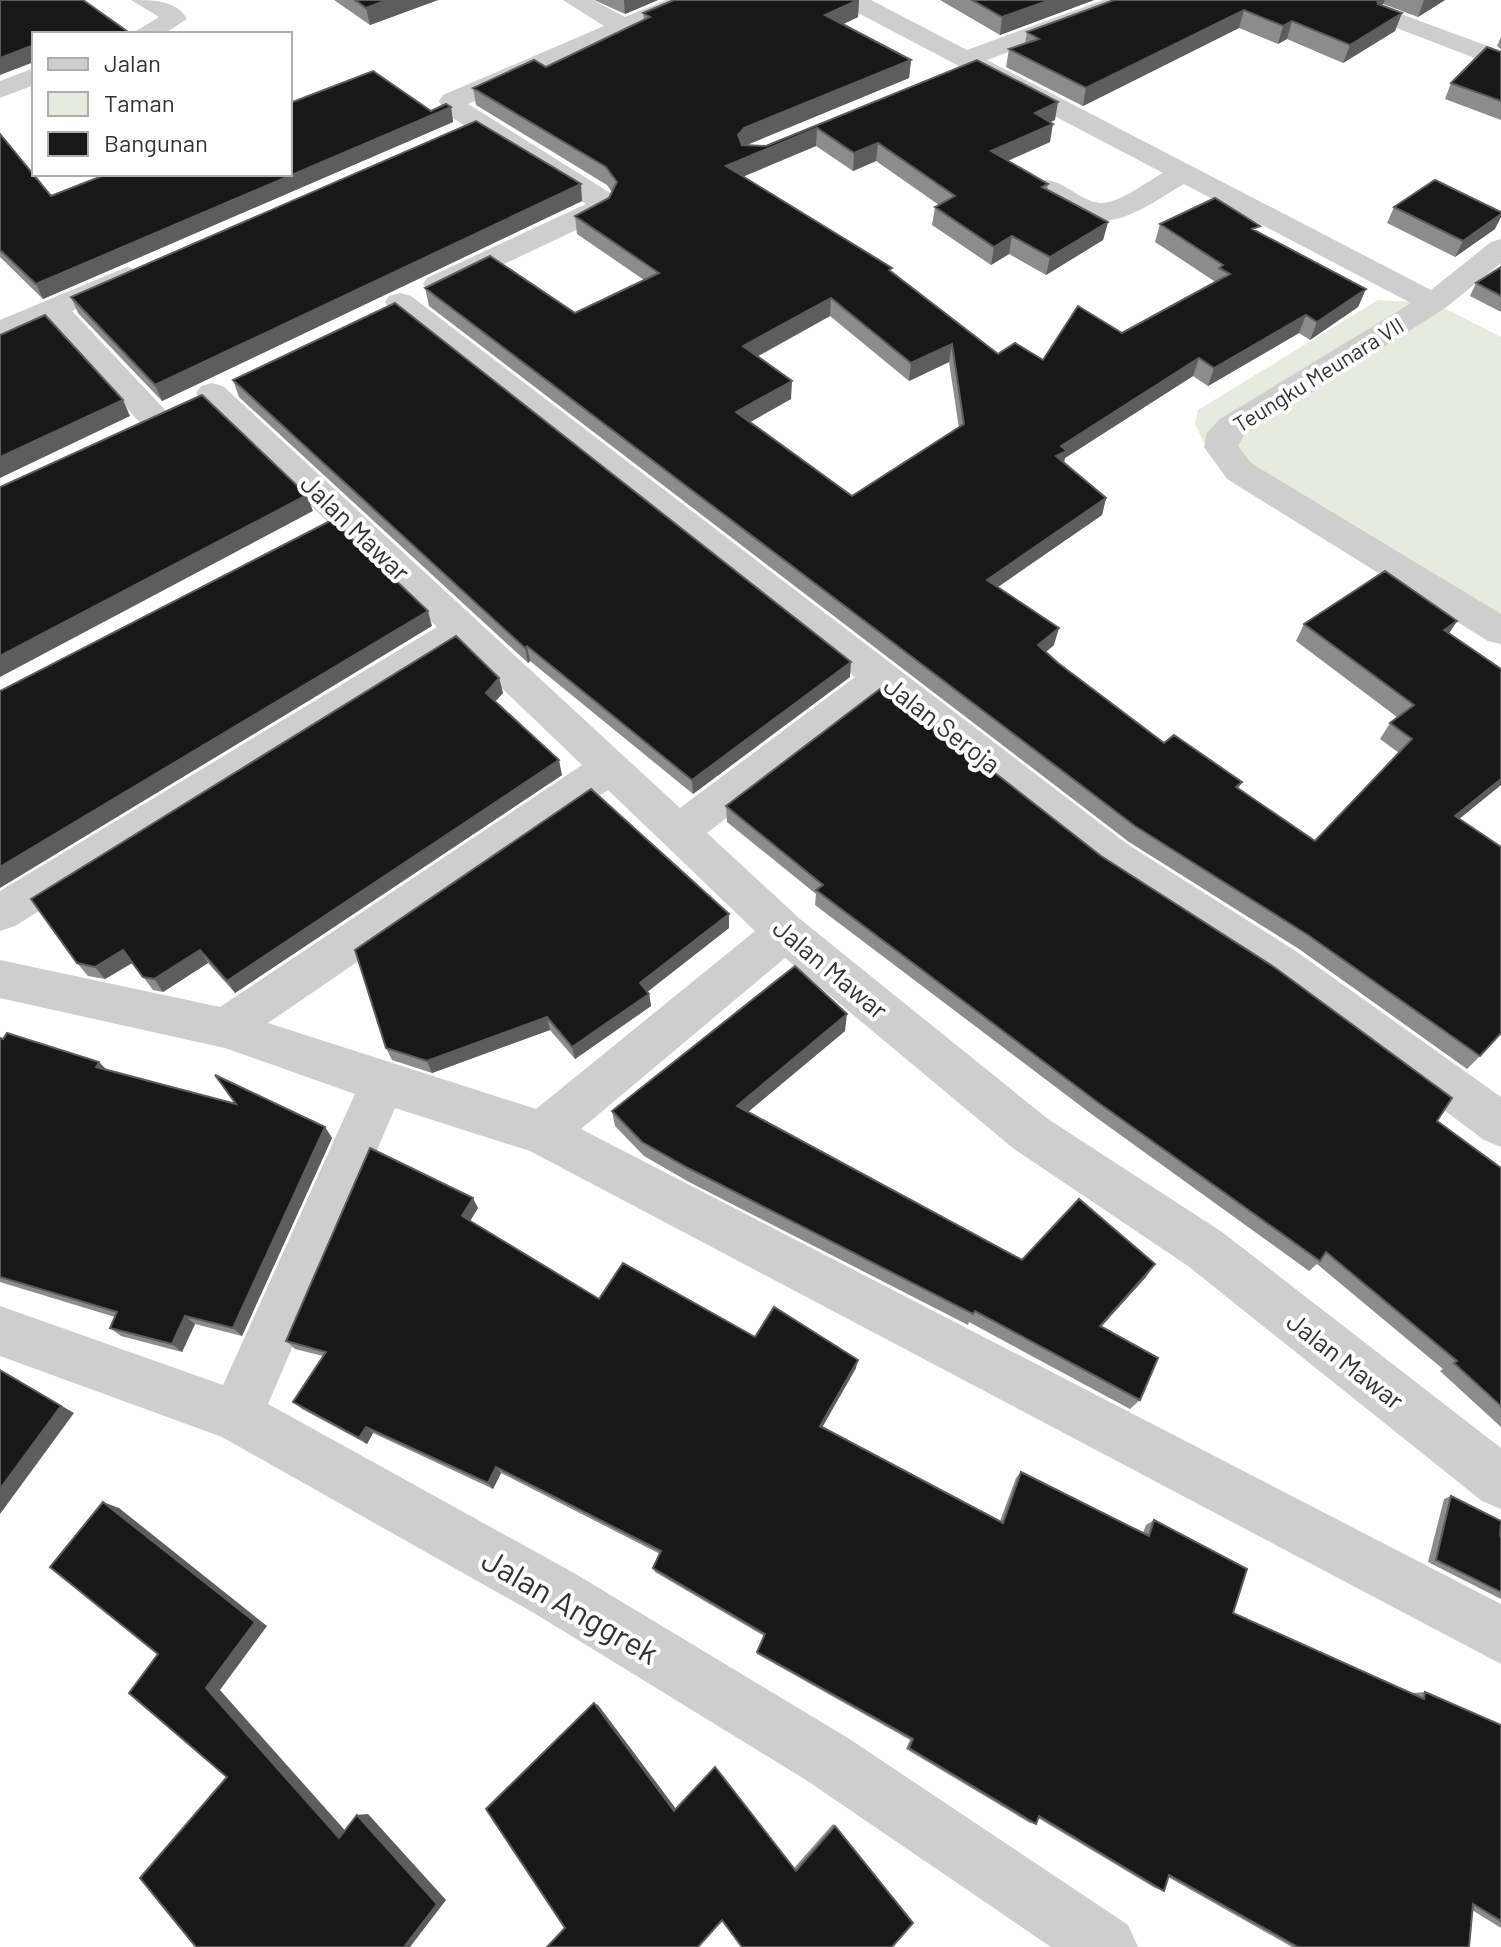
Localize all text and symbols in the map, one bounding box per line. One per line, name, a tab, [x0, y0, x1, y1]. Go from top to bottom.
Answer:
legend	[32, 32, 292, 176]
text: Jalan	[104, 48, 161, 77]
text: Taman	[104, 88, 175, 117]
text: Bangunan	[104, 128, 208, 157]
street label: Teungku Meunara VII	[1228, 311, 1408, 437]
street label: Jalan Mawar	[295, 467, 417, 587]
street label: Jalan Seroja	[879, 669, 1007, 779]
street label: Jalan Mawar	[768, 911, 895, 1025]
street label: Jalan Mawar	[1281, 1305, 1411, 1416]
street label: Jalan Anggrek	[476, 1539, 666, 1671]

